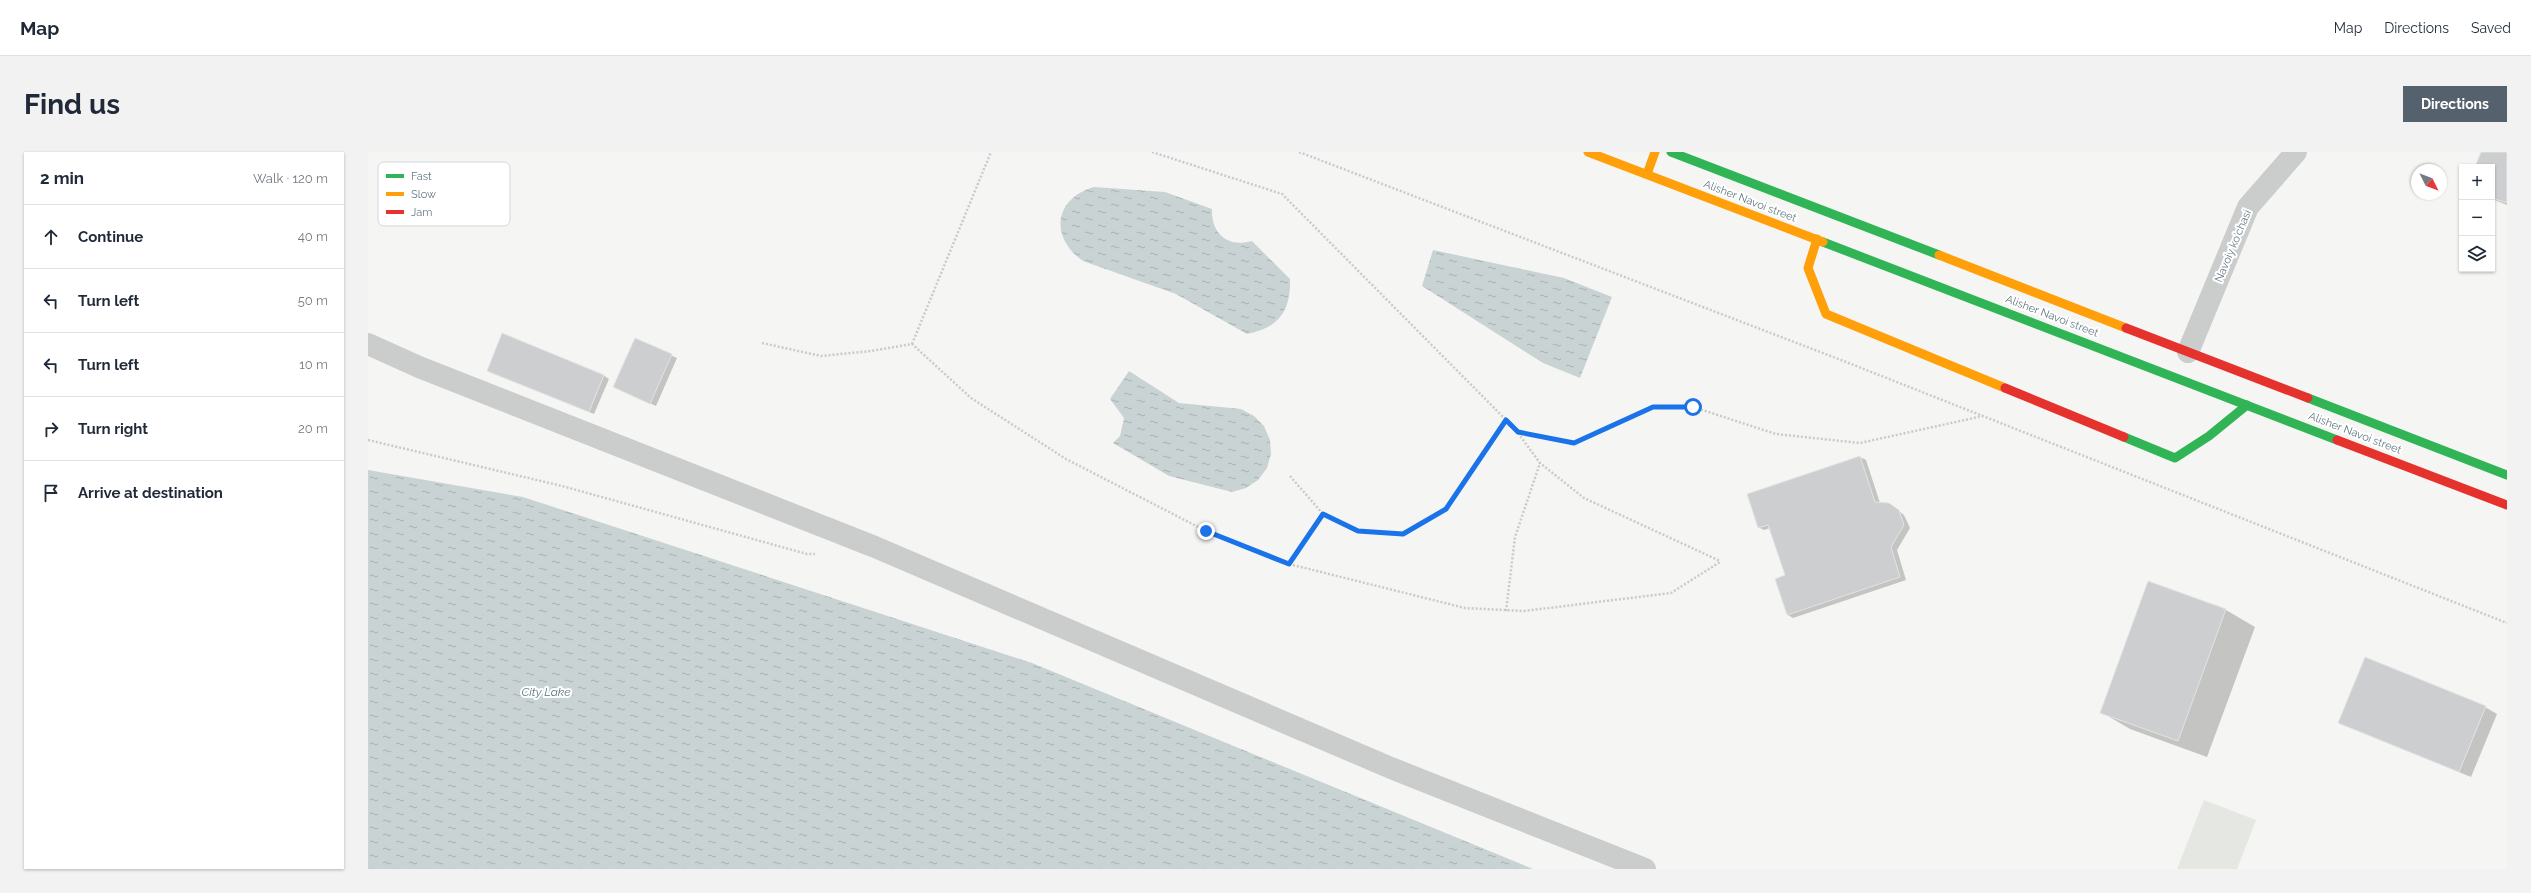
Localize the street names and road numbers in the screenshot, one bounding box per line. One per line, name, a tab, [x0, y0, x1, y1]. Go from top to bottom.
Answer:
street label: Alisher Navoi street	[1702, 177, 1799, 225]
street label: Navoiy ko'chasi	[2212, 208, 2254, 284]
street label: Alisher Navoi street	[2004, 292, 2101, 340]
street label: Alisher Navoi street	[2307, 409, 2404, 457]

